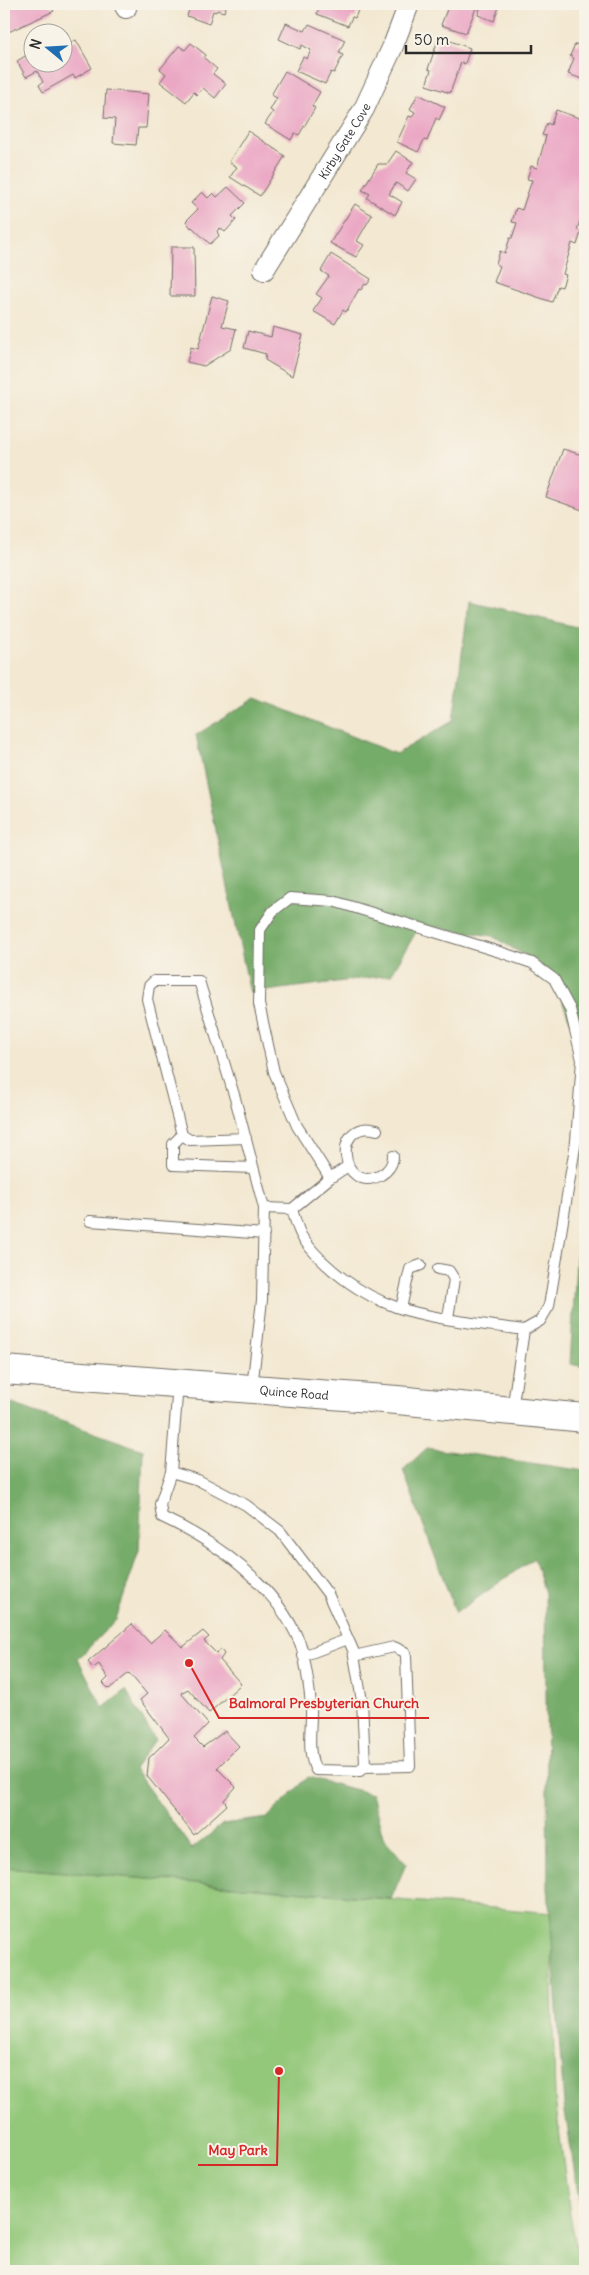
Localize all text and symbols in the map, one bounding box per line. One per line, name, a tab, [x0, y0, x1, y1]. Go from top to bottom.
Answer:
north arrow	[22, 22, 72, 72]
scale bar	[406, 22, 532, 54]
text: 50 m	[414, 30, 449, 49]
text: N	[26, 37, 46, 51]
street label: Kirby Gate Cove	[315, 100, 373, 182]
street label: Quince Road	[259, 1382, 329, 1402]
callout: Balmoral Presbyterian Church	[219, 1689, 429, 1718]
text: Balmoral Presbyterian Church	[229, 1694, 419, 1712]
callout: May Park	[198, 2136, 277, 2165]
text: May Park	[208, 2141, 268, 2159]

